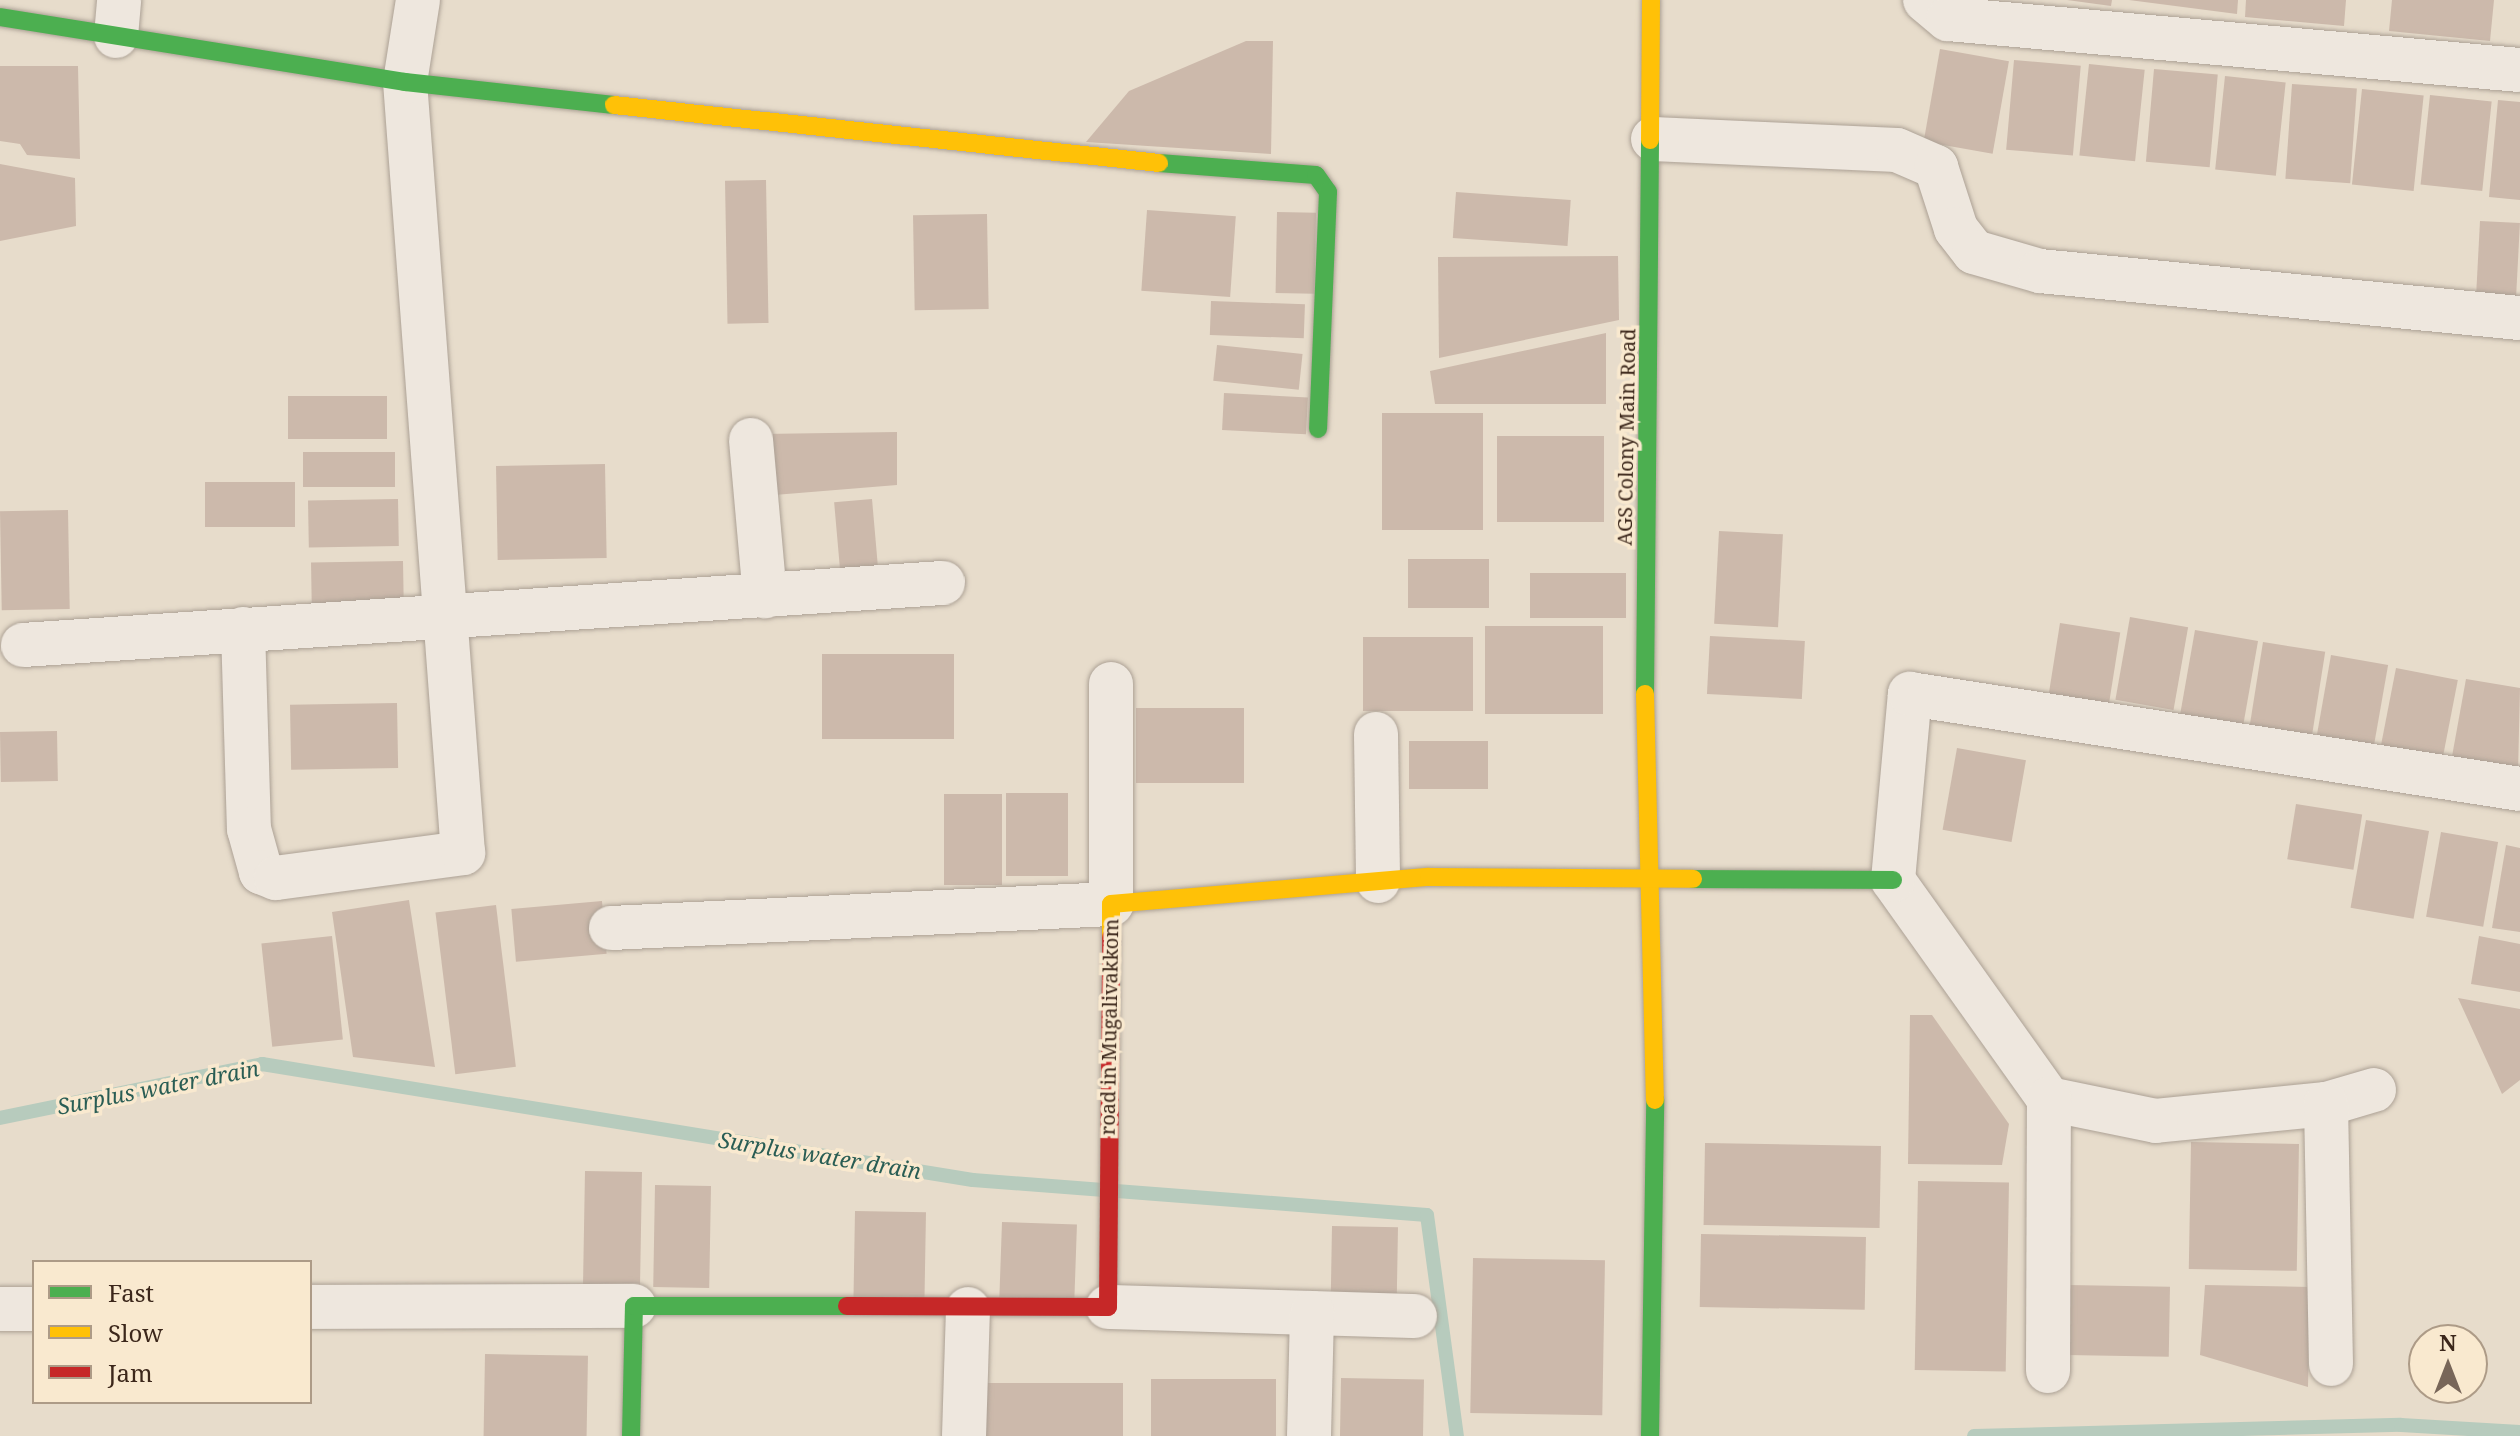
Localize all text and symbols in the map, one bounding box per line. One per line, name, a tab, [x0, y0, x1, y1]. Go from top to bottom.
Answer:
street label: AGS Colony Main Road	[1612, 328, 1640, 546]
street label: road in Mugalivakkom	[1095, 919, 1123, 1135]
water label: Surplus water drain	[55, 1054, 261, 1120]
water label: Surplus water drain	[717, 1126, 923, 1184]
legend	[32, 1260, 312, 1404]
text: Fast	[108, 1276, 154, 1309]
text: Slow	[108, 1316, 163, 1349]
north arrow	[2408, 1324, 2488, 1404]
text: N	[2439, 1327, 2457, 1357]
text: Jam	[108, 1356, 153, 1389]

